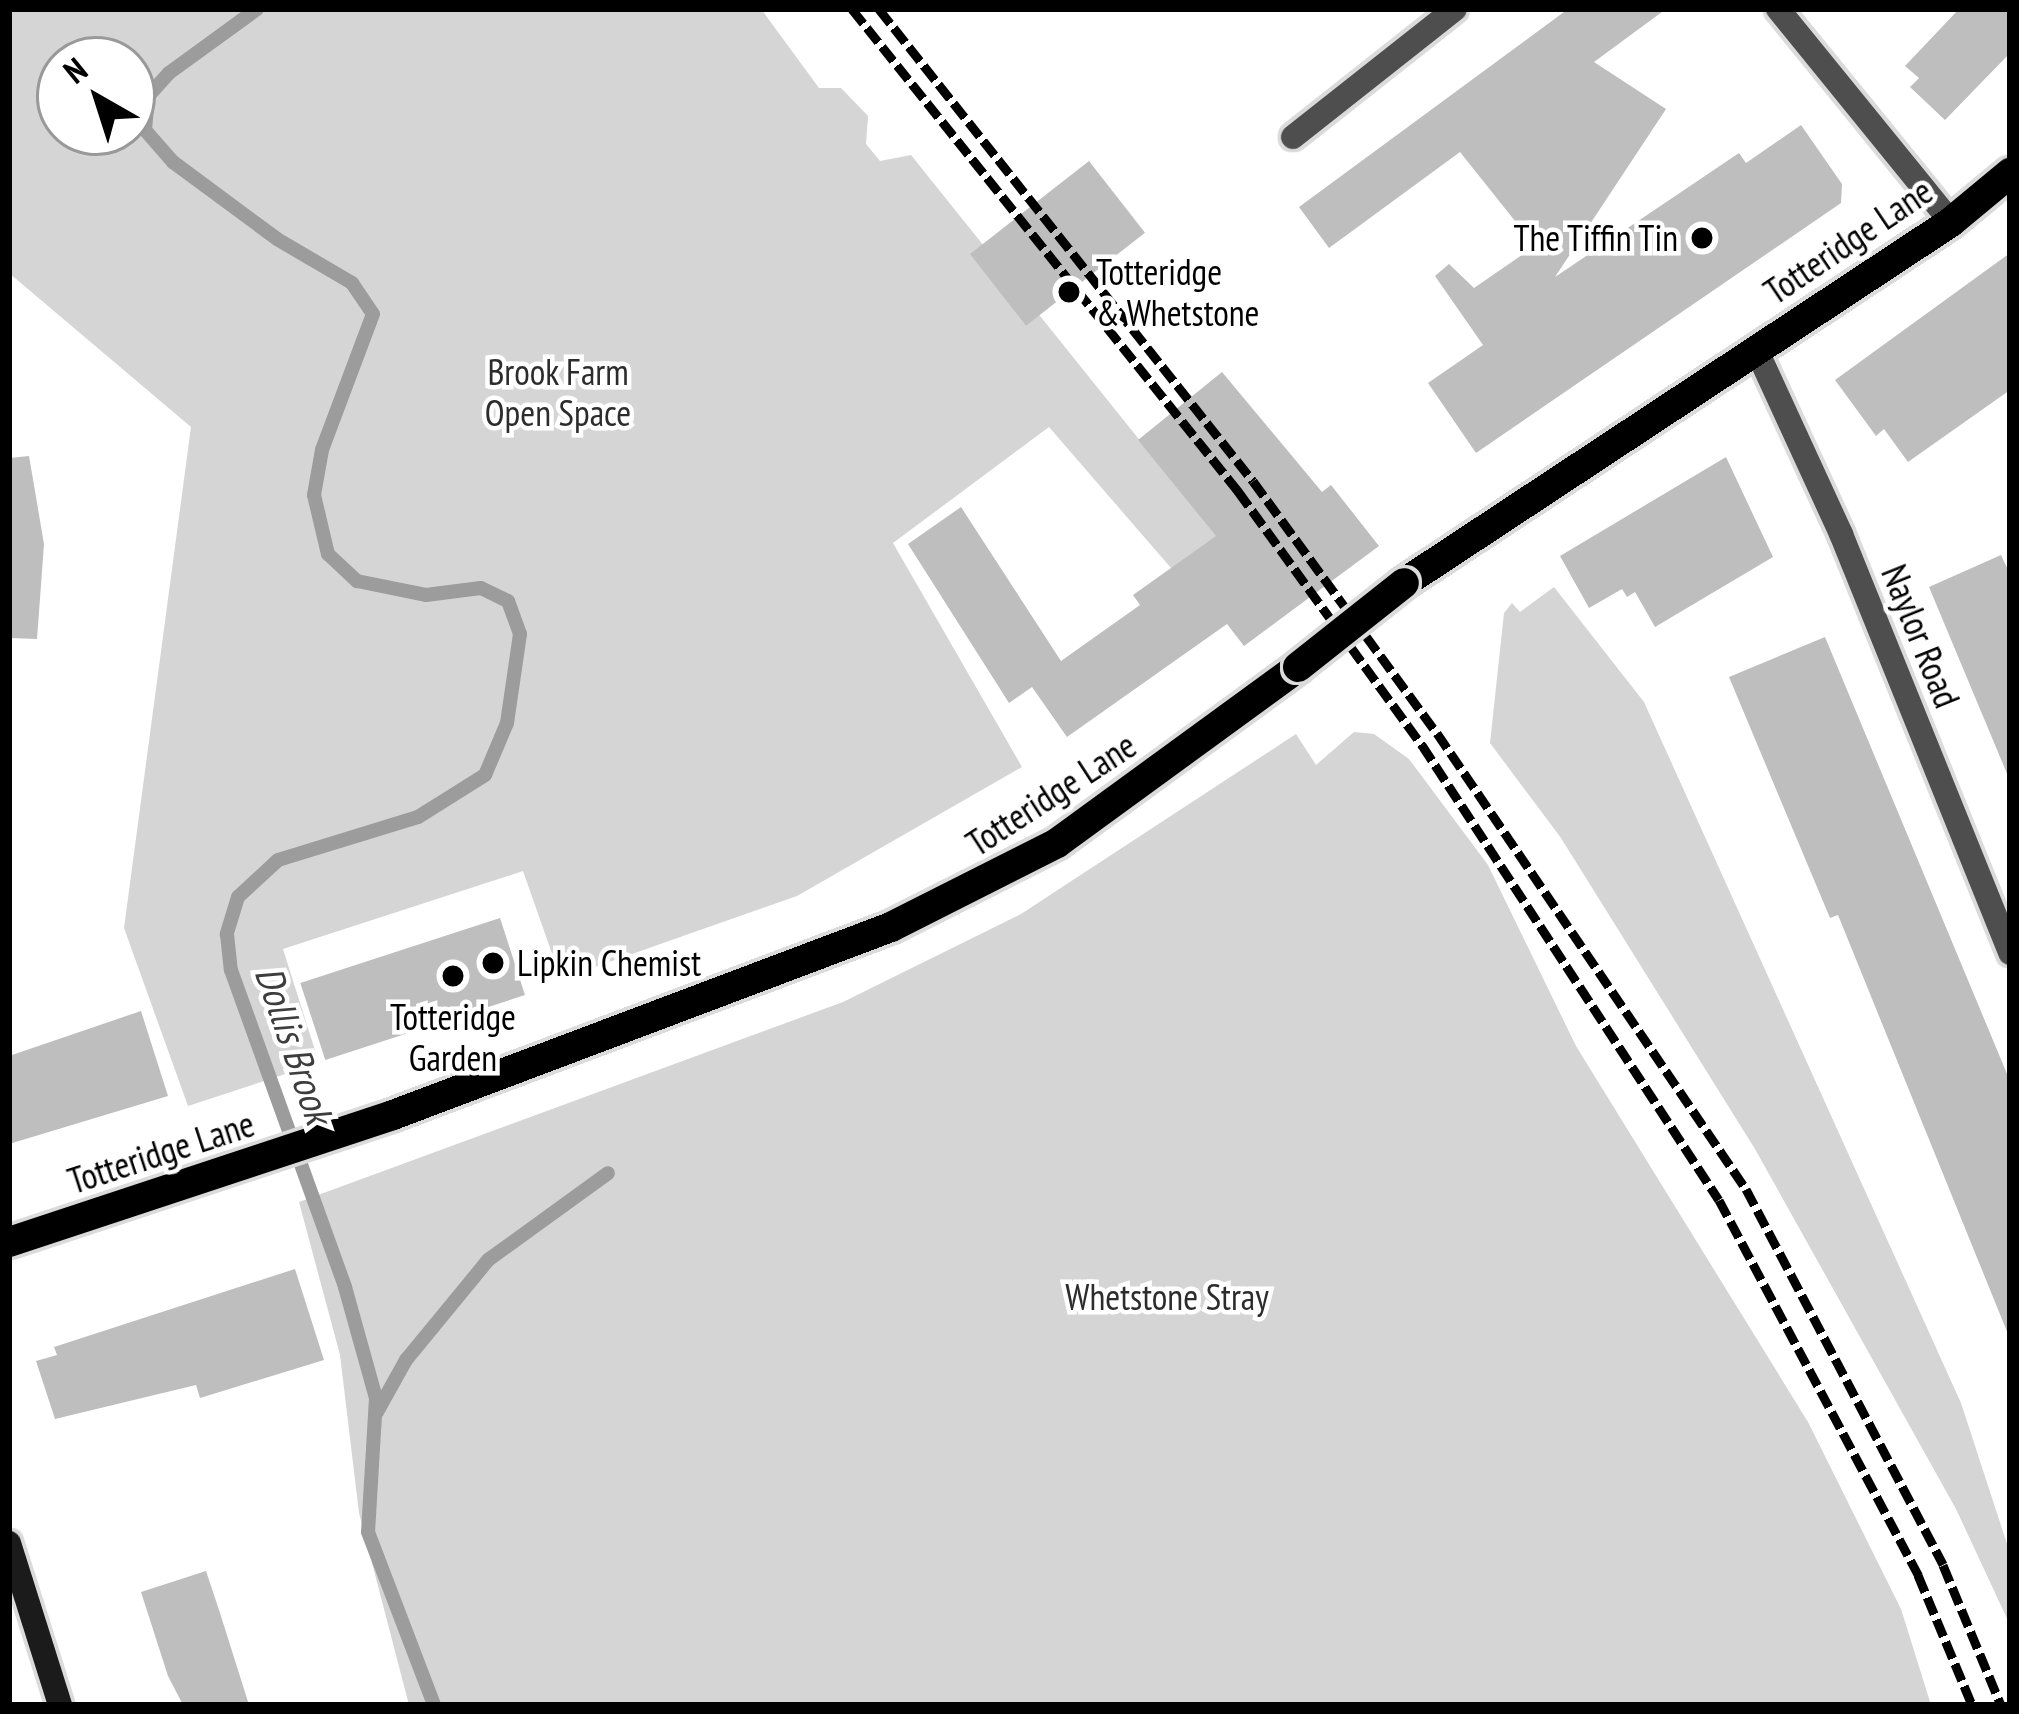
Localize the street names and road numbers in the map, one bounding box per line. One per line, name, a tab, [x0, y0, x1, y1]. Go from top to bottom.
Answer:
street label: Totteridge Lane	[1756, 169, 1940, 313]
street label: Naylor Road	[1873, 558, 1969, 714]
street label: Totteridge Lane	[958, 723, 1144, 865]
street label: Totteridge Lane	[62, 1102, 260, 1202]

